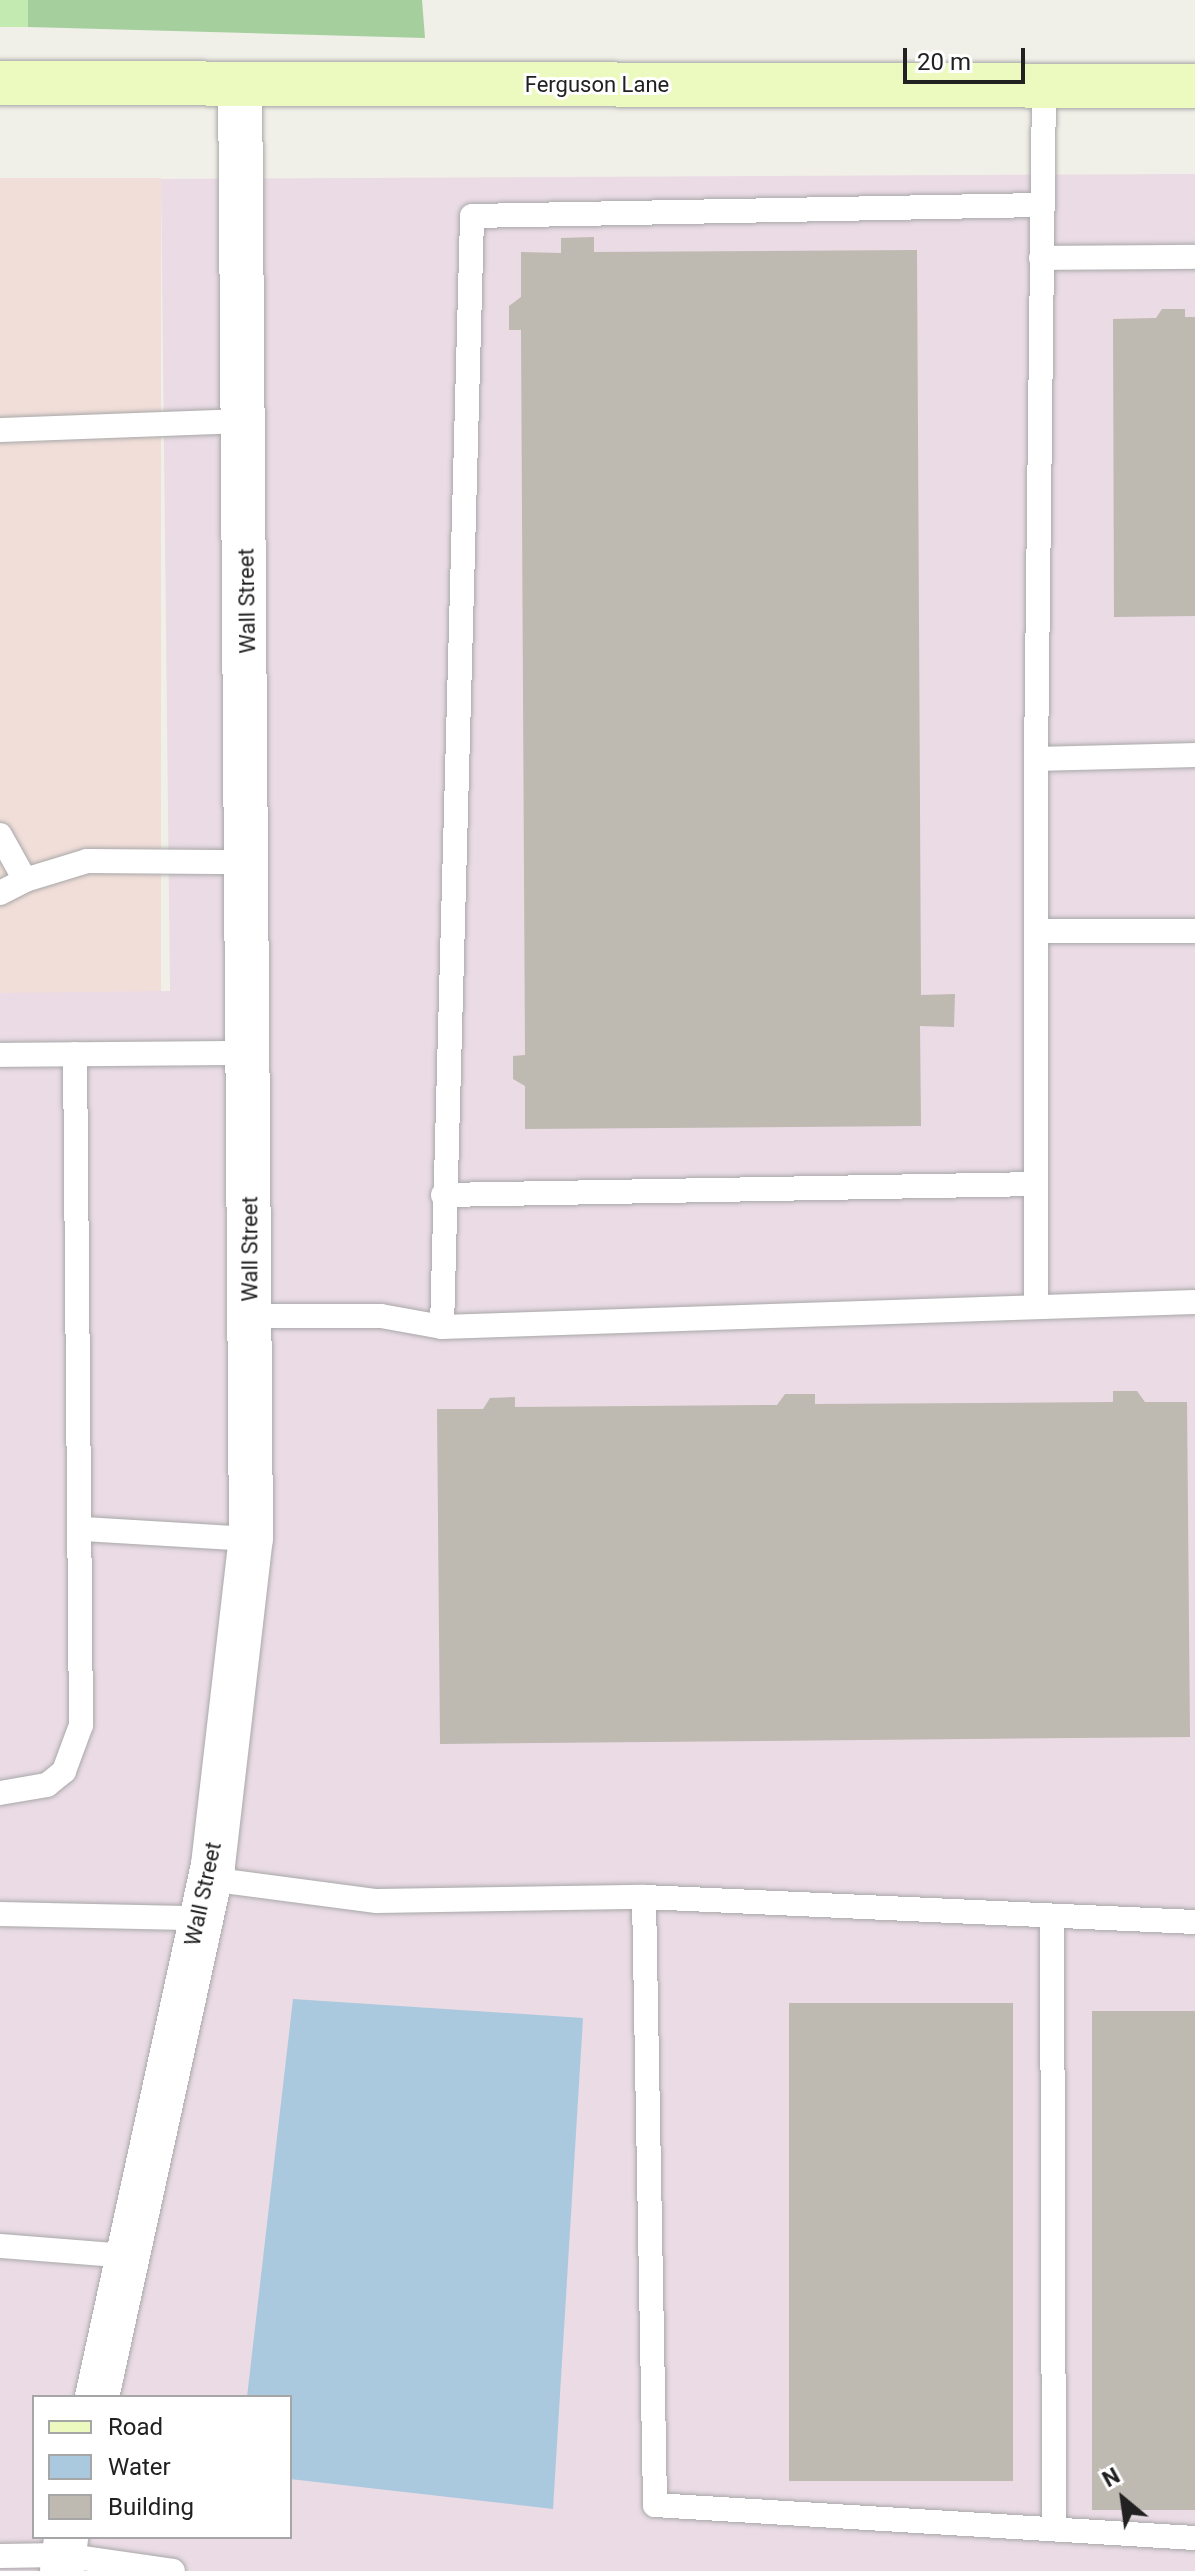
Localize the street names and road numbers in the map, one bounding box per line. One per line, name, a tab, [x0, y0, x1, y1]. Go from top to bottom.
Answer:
street label: Ferguson Lane	[525, 72, 669, 98]
street label: Wall Street	[233, 548, 261, 654]
street label: Wall Street	[237, 1196, 263, 1302]
street label: Wall Street	[179, 1840, 227, 1948]

